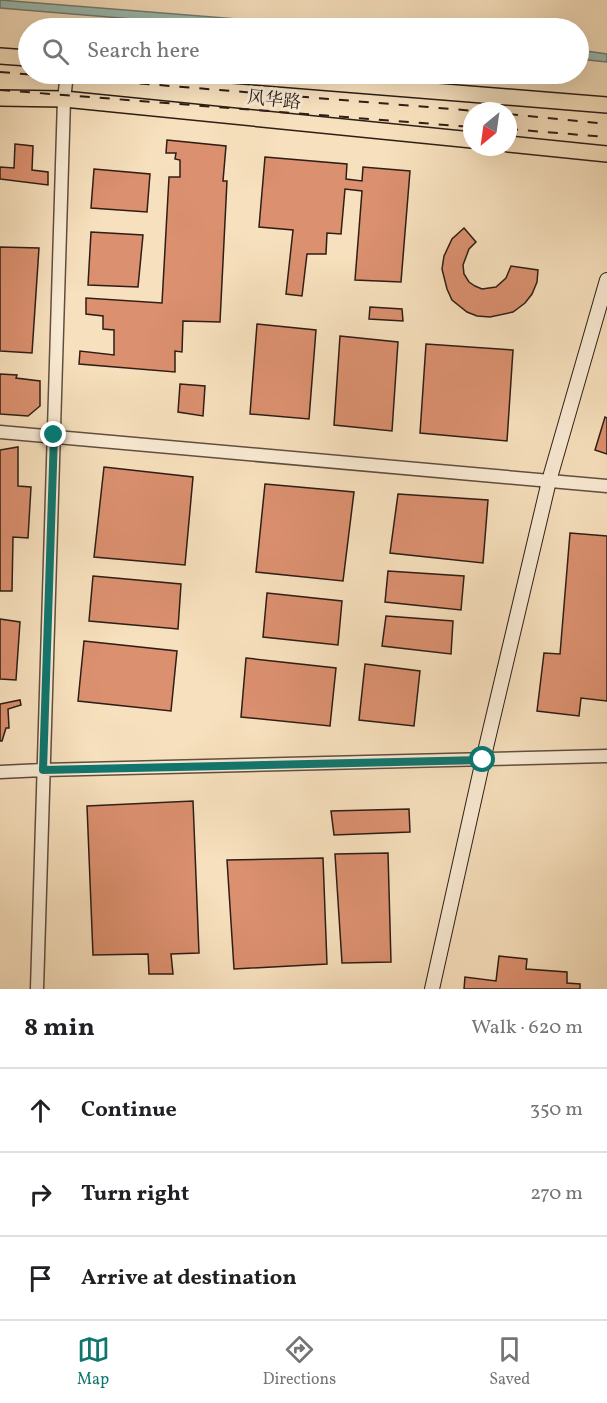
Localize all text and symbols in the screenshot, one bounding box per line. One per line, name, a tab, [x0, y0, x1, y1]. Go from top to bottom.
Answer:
search box	[18, 18, 589, 84]
icon: search	[39, 35, 72, 68]
text: Search here	[87, 36, 200, 67]
street label: 风华路	[246, 86, 302, 116]
north arrow	[463, 102, 517, 156]
route end	[40, 421, 66, 447]
route start	[469, 746, 495, 772]
text: 8 min	[24, 1010, 95, 1046]
text: Walk · 620 m	[471, 1014, 583, 1042]
icon: ahead	[24, 1094, 57, 1127]
text: Continue	[81, 1095, 177, 1126]
text: 350 m	[530, 1096, 583, 1124]
icon: right	[24, 1178, 57, 1211]
text: Turn right	[81, 1179, 189, 1210]
text: 270 m	[530, 1180, 583, 1208]
icon: arrive	[24, 1262, 57, 1295]
text: Arrive at destination	[81, 1263, 297, 1294]
tab: Map	[77, 1333, 110, 1391]
tab: Directions	[263, 1333, 336, 1391]
tab: Saved	[489, 1333, 530, 1391]

